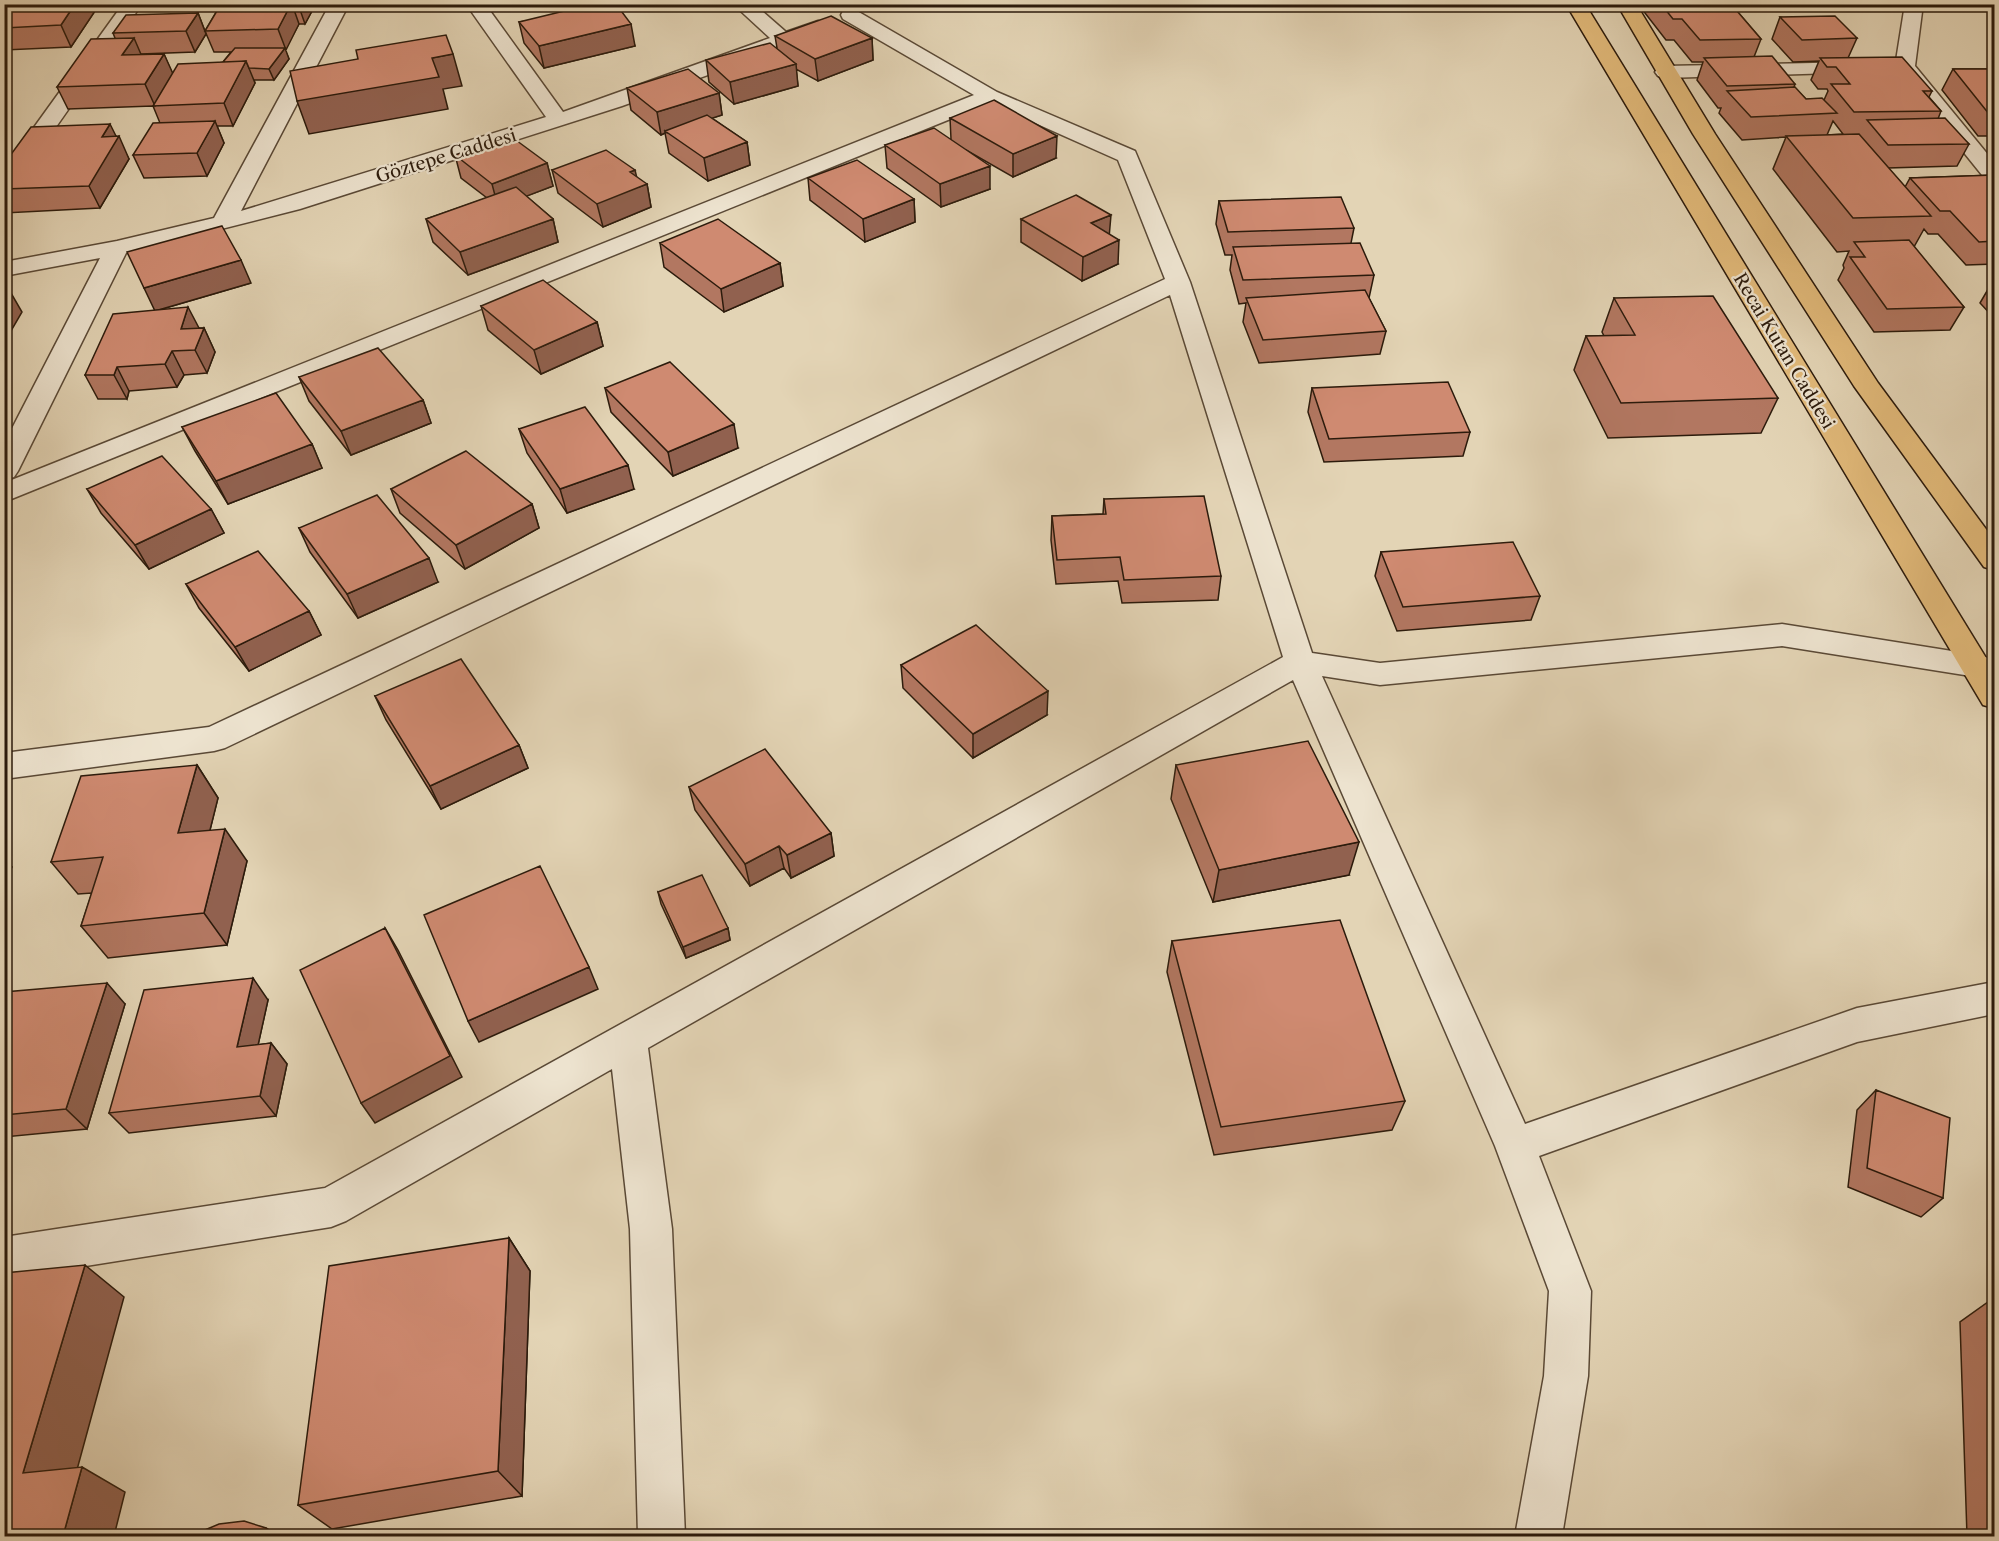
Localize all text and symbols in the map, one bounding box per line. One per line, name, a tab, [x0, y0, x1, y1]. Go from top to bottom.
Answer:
street label: Göztepe Caddesi	[373, 124, 519, 188]
street label: Recai Kutan Caddesi	[1729, 269, 1840, 433]

